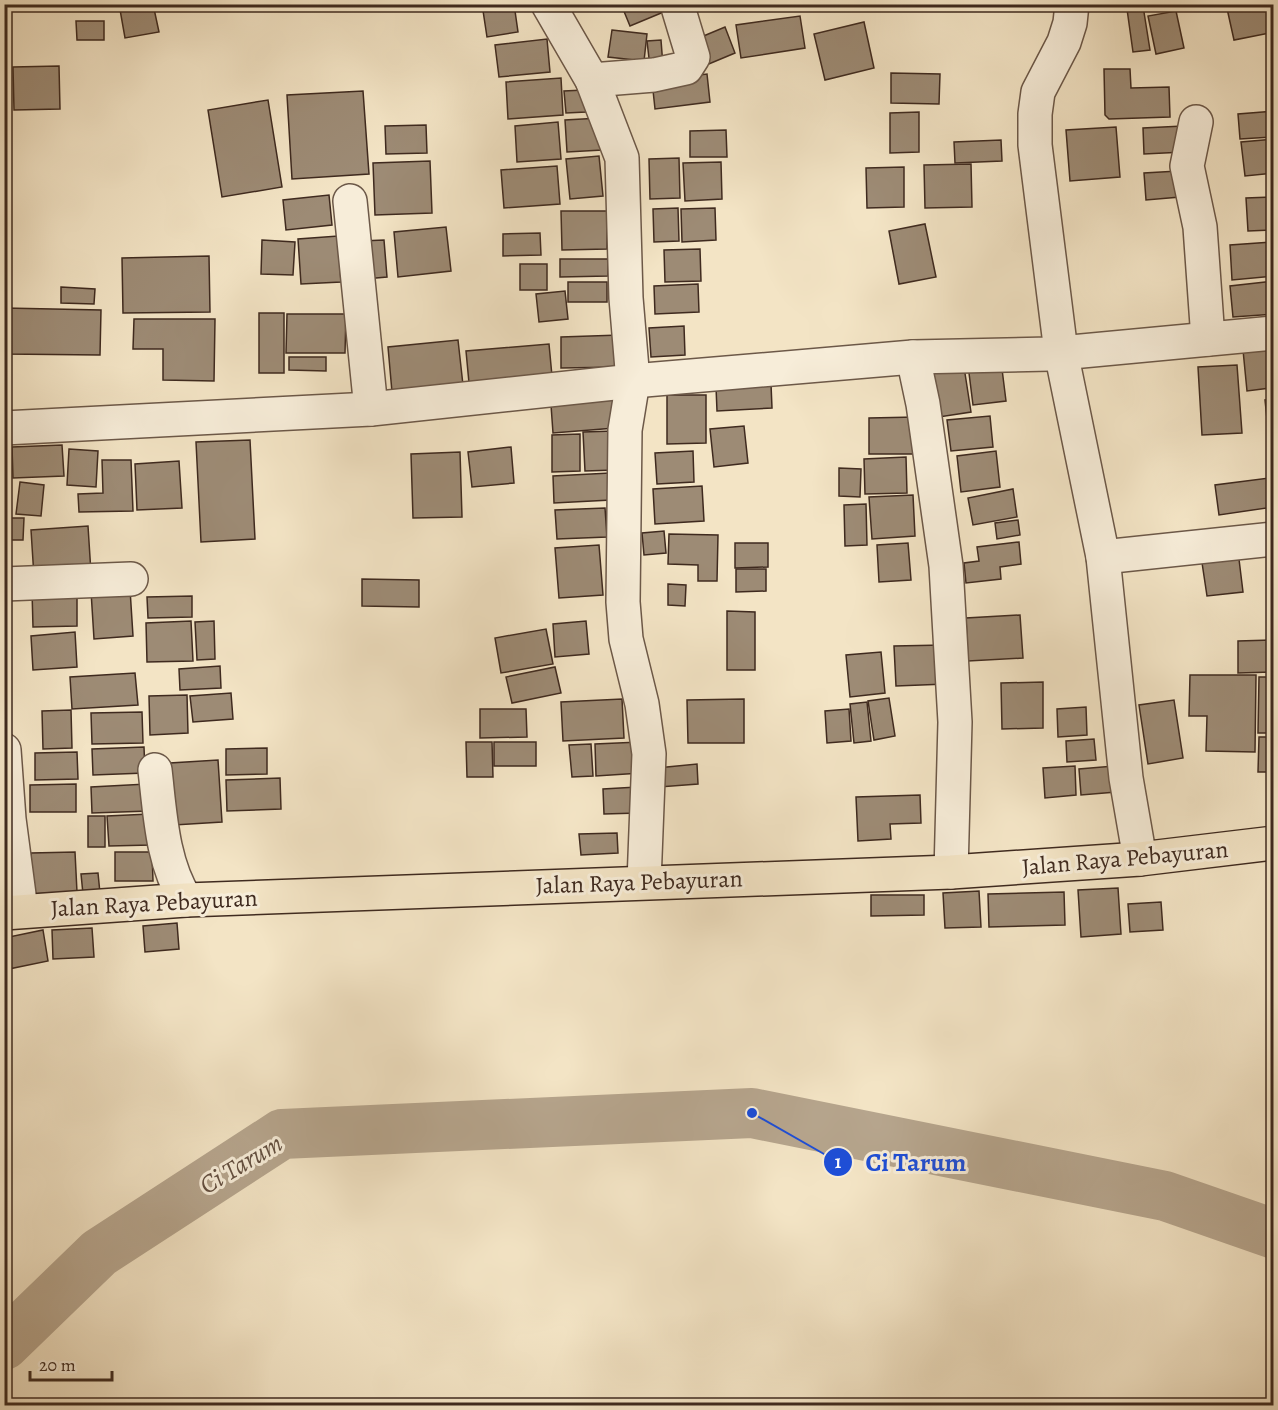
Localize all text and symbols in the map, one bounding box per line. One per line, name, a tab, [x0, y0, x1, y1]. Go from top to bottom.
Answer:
street label: Jalan Raya Pebayuran	[1020, 833, 1230, 883]
street label: Jalan Raya Pebayuran	[535, 862, 743, 902]
street label: Jalan Raya Pebayuran	[50, 882, 258, 924]
water label: Ci Tarum	[193, 1126, 289, 1202]
callout: Ci Tarum	[823, 1140, 978, 1184]
text: Ci Tarum	[866, 1145, 967, 1180]
text: 1	[835, 1150, 842, 1174]
scale bar	[30, 1344, 112, 1382]
text: 20 m	[39, 1353, 76, 1377]

